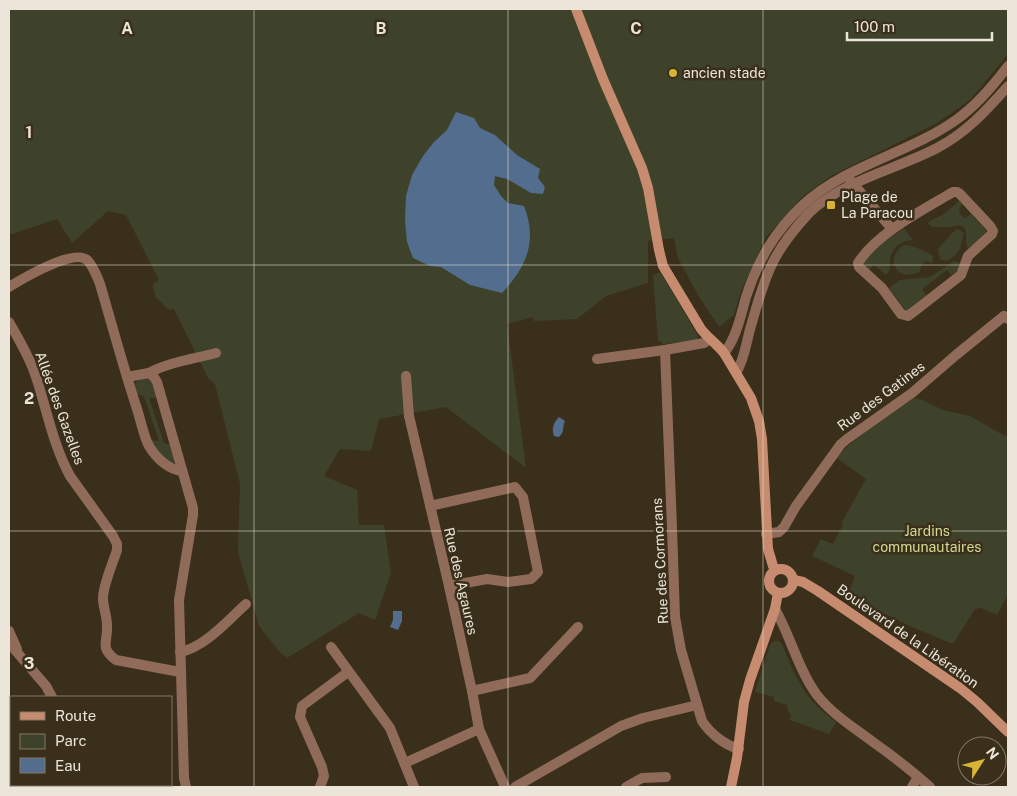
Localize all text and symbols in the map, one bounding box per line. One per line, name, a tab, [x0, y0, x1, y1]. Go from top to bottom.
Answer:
scale bar	[847, 10, 992, 42]
text: 100 m	[854, 18, 895, 35]
text: A	[121, 19, 133, 38]
text: B	[376, 19, 387, 38]
text: C	[630, 19, 642, 38]
place label: ancien stade	[683, 65, 766, 81]
marker: ancien stade	[667, 67, 679, 79]
text: 1	[26, 123, 32, 142]
place label: Plage de La Paracou	[841, 189, 913, 221]
marker: Plage de La Paracou	[825, 199, 837, 211]
street label: Allée des Gazelles	[32, 349, 88, 467]
street label: Rue des Gatines	[834, 358, 928, 434]
text: 2	[24, 389, 34, 408]
street label: Rue des Cormorans	[649, 498, 671, 624]
park label: Jardins communautaires	[873, 523, 981, 555]
street label: Rue des Agaures	[441, 526, 481, 636]
street label: Boulevard de la Libération	[834, 581, 982, 691]
text: 3	[24, 654, 34, 673]
legend	[10, 696, 172, 786]
text: Route	[55, 707, 96, 724]
text: Parc	[55, 732, 87, 749]
north arrow	[957, 736, 1007, 786]
text: N	[983, 744, 1002, 762]
text: Eau	[55, 757, 81, 774]

